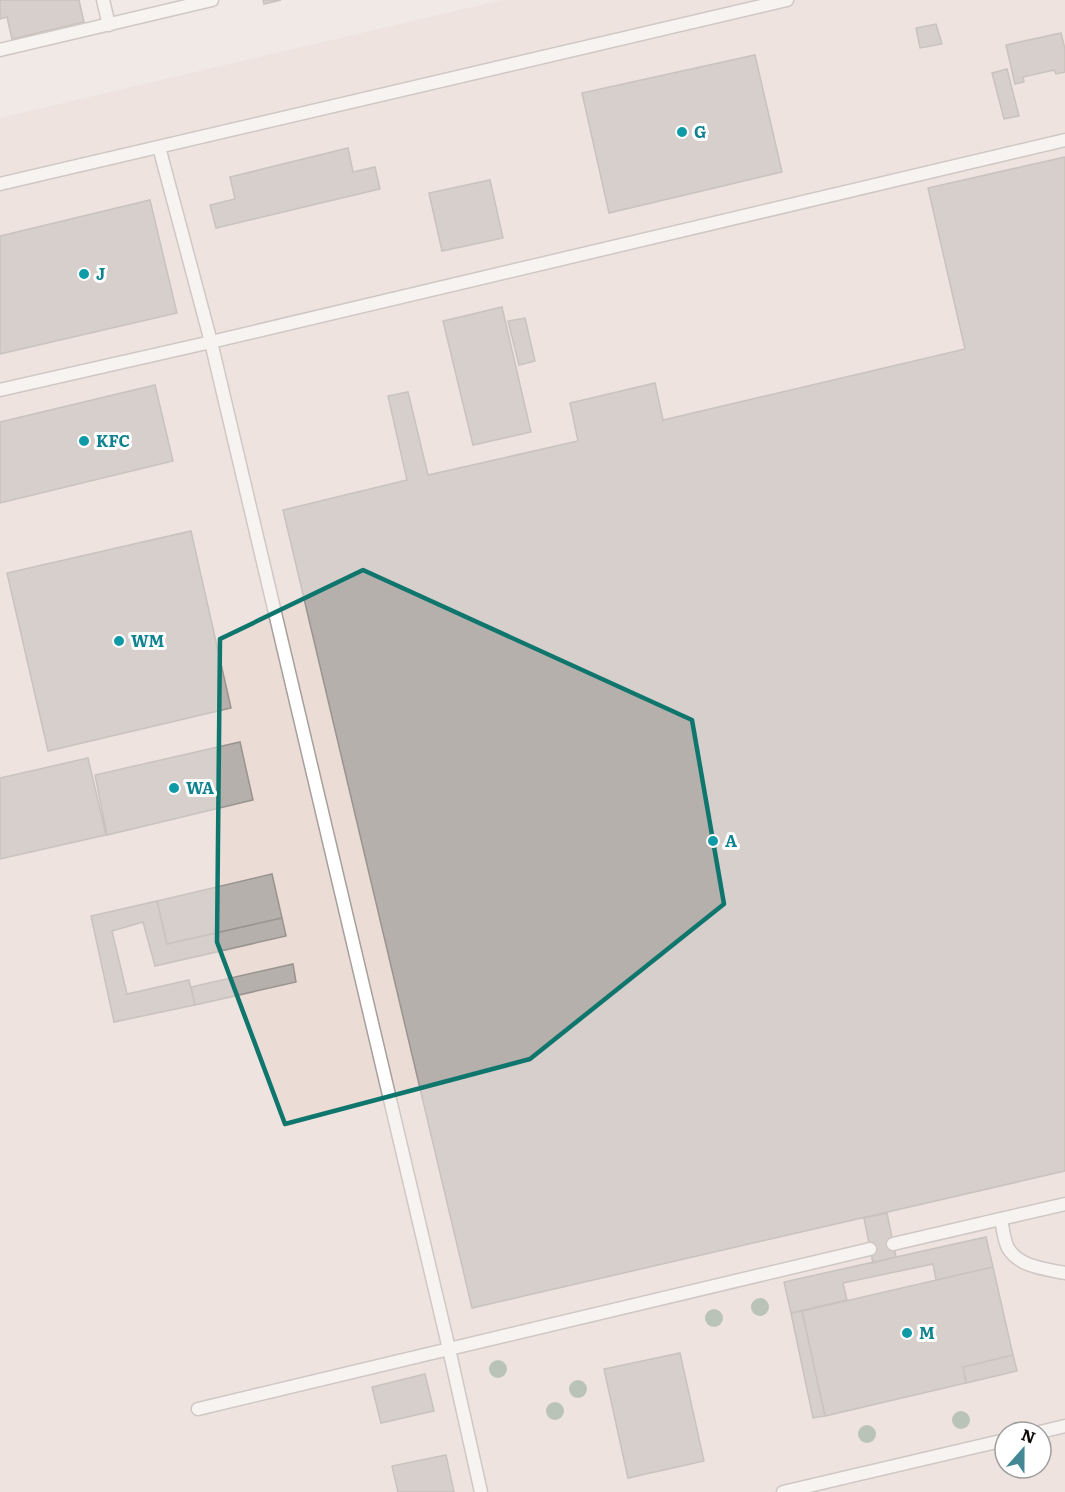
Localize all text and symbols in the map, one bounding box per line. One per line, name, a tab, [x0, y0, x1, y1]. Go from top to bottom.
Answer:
place label: G	[694, 119, 706, 143]
marker: G	[675, 125, 689, 139]
place label: J	[96, 261, 105, 285]
marker: J	[77, 267, 91, 281]
place label: KFC	[96, 428, 130, 452]
marker: KFC	[77, 434, 91, 448]
place label: WM	[131, 628, 165, 652]
marker: WM	[112, 634, 126, 648]
place label: WA	[186, 775, 214, 799]
marker: WA	[167, 781, 181, 795]
place label: A	[725, 828, 737, 852]
marker: A	[706, 834, 720, 848]
place label: M	[919, 1320, 935, 1344]
marker: M	[900, 1326, 914, 1340]
north arrow	[993, 1420, 1053, 1480]
text: N	[1018, 1421, 1039, 1449]

